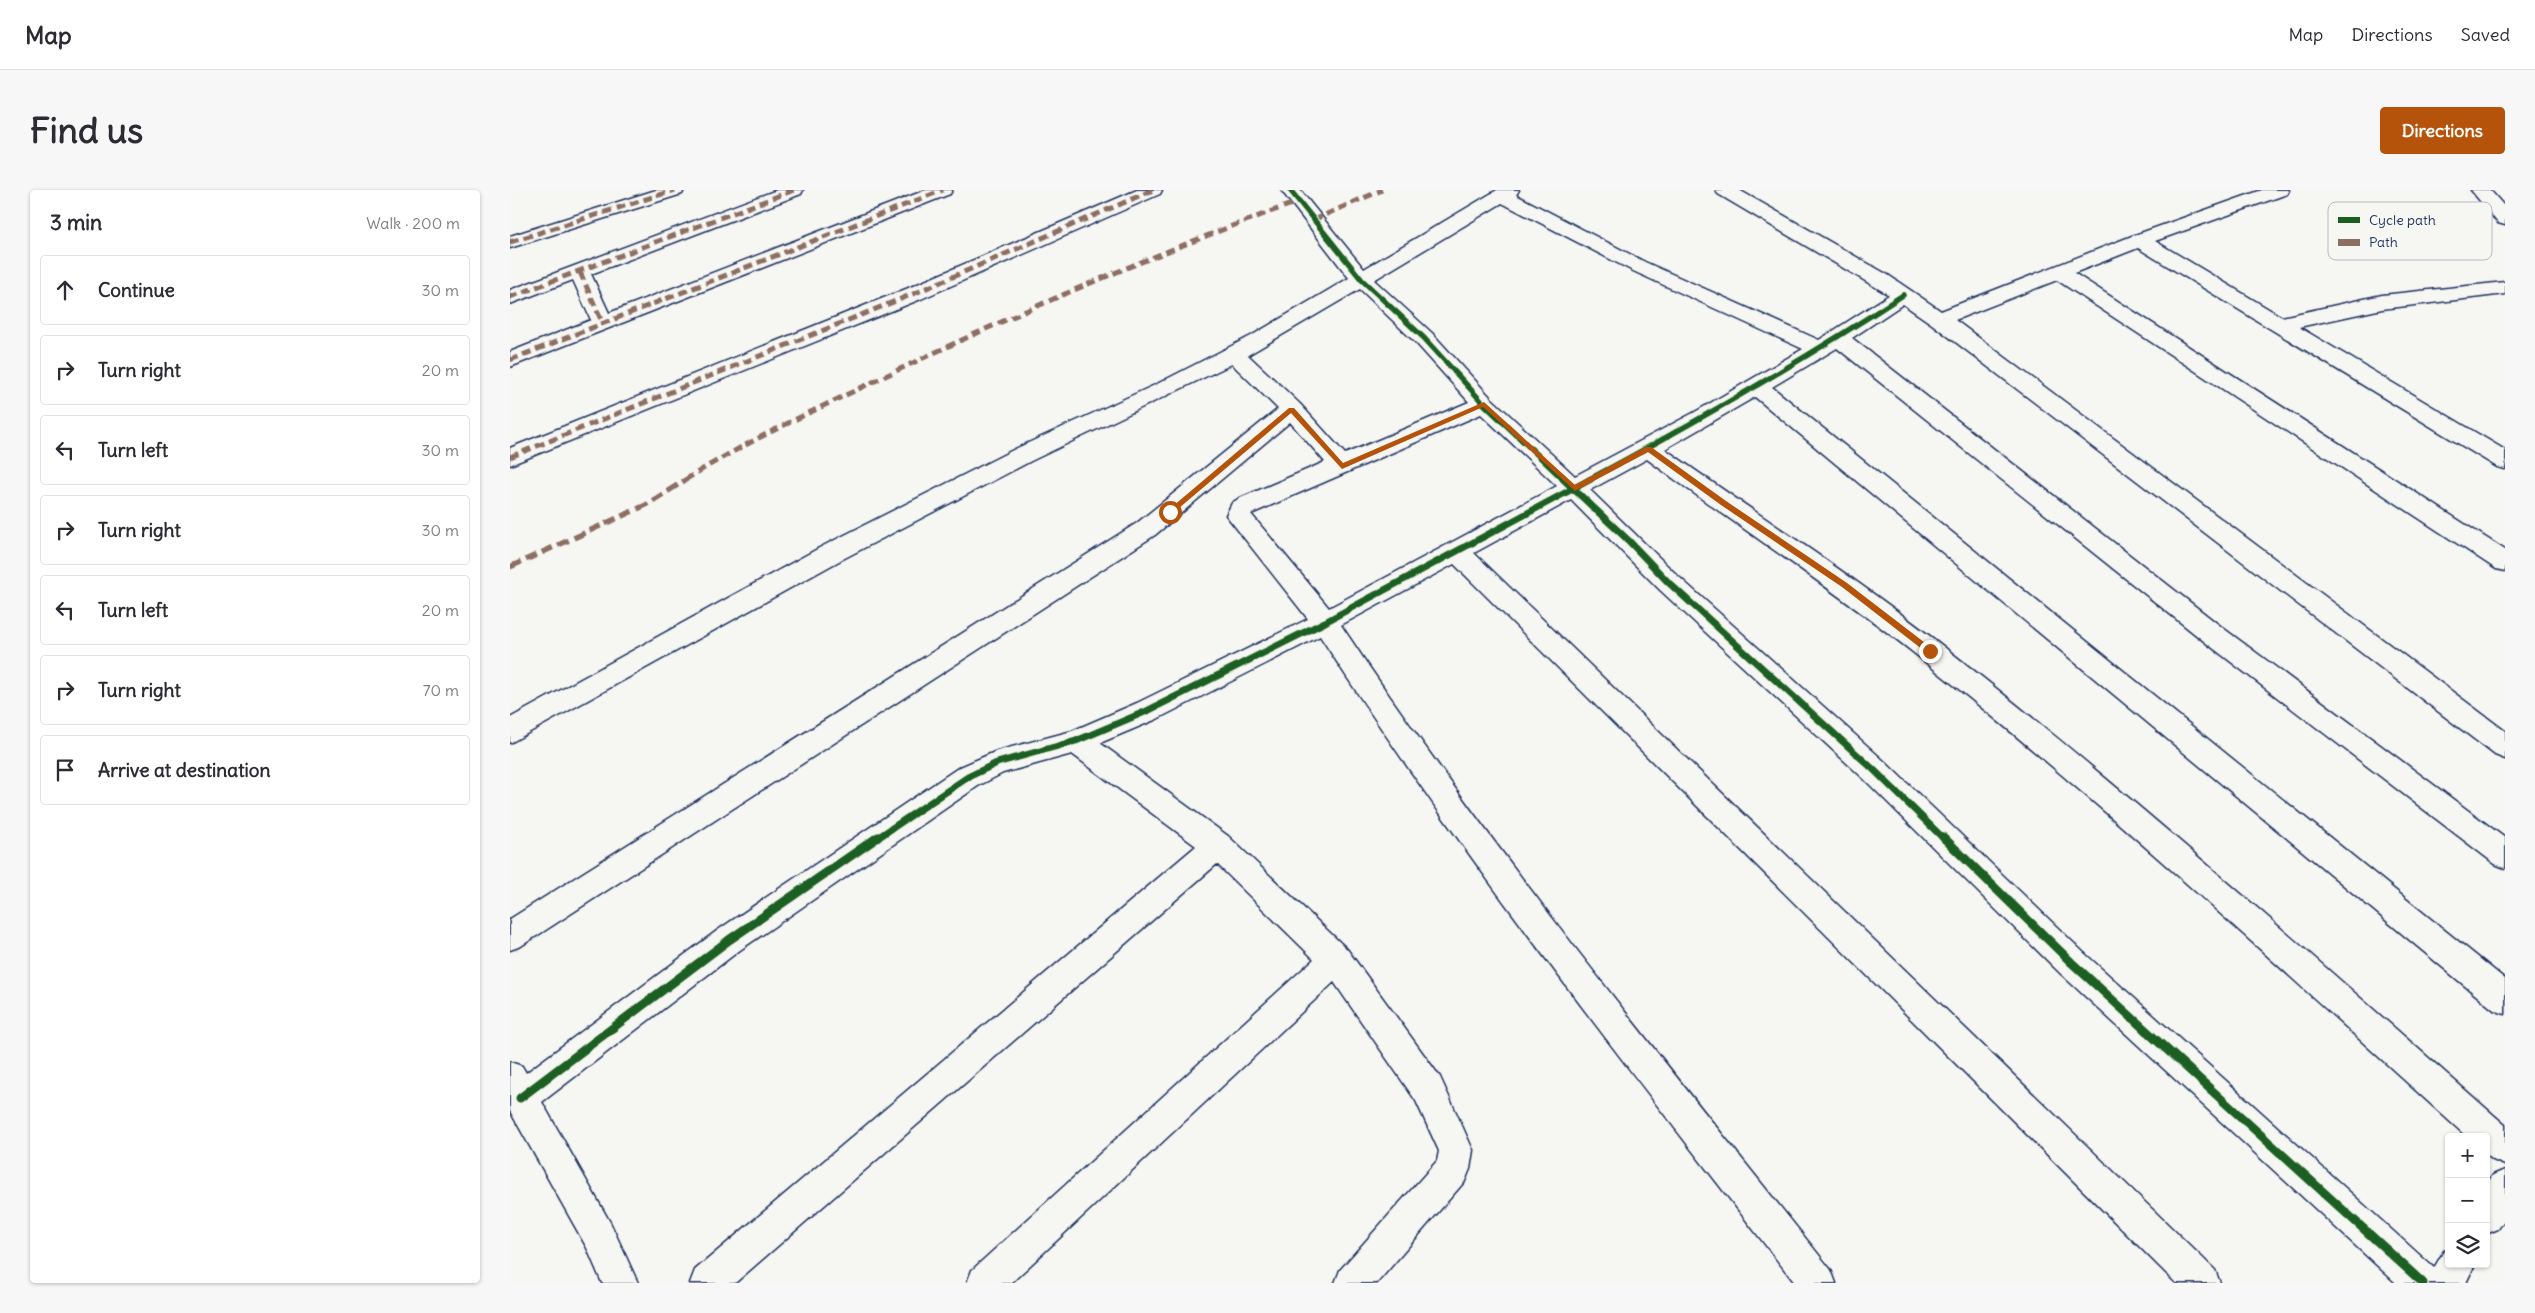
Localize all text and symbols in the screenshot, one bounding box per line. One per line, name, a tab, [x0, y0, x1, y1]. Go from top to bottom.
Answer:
text: Map	[25, 20, 72, 50]
text: Map	[2288, 23, 2323, 46]
text: Directions	[2351, 23, 2433, 46]
text: Saved	[2461, 23, 2510, 46]
button: Directions	[2380, 107, 2505, 154]
text: Find us	[30, 108, 143, 152]
legend	[2328, 202, 2492, 260]
text: 3 min	[50, 209, 102, 236]
text: Cycle path	[2369, 211, 2436, 229]
text: Walk · 200 m	[366, 213, 460, 233]
text: Path	[2369, 233, 2398, 251]
icon: ahead	[51, 276, 79, 304]
text: Continue	[98, 278, 175, 302]
text: 30 m	[422, 280, 459, 300]
icon: right	[51, 356, 79, 384]
text: Turn right	[98, 358, 181, 382]
text: 20 m	[422, 360, 459, 380]
icon: left	[51, 436, 79, 464]
text: Turn left	[98, 438, 168, 462]
text: 30 m	[422, 440, 459, 460]
route start	[1159, 501, 1182, 524]
icon: right	[51, 516, 79, 544]
text: Turn right	[98, 518, 181, 542]
text: 30 m	[422, 520, 459, 540]
icon: left	[51, 596, 79, 624]
text: Turn left	[98, 598, 168, 622]
text: 20 m	[422, 600, 459, 620]
route end	[1919, 640, 1942, 663]
icon: right	[51, 676, 79, 704]
text: Turn right	[98, 678, 181, 702]
text: 70 m	[423, 680, 459, 700]
icon: arrive	[51, 756, 79, 784]
text: Arrive at destination	[98, 758, 271, 782]
map controls	[2445, 1133, 2490, 1268]
button: +	[2445, 1133, 2490, 1178]
button: −	[2445, 1178, 2490, 1223]
button: layers	[2445, 1223, 2490, 1268]

